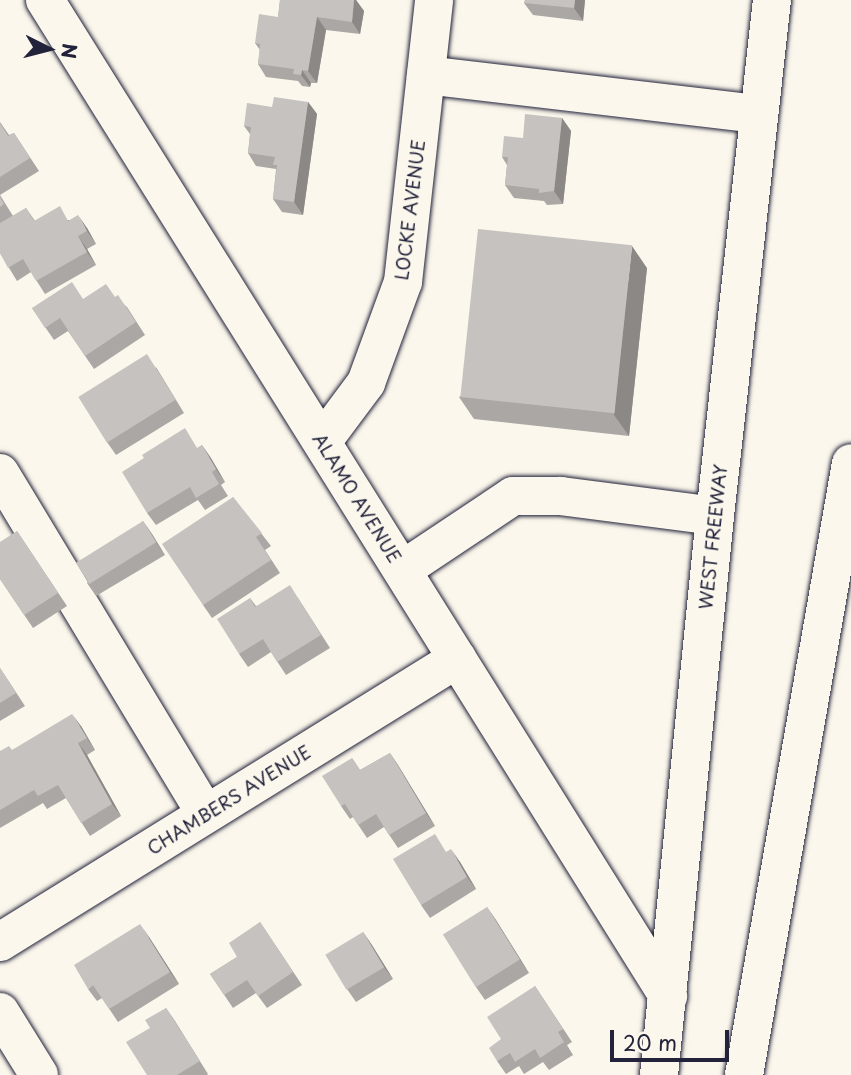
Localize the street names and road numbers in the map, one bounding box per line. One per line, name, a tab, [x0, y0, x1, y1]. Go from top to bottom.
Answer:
street label: LOCKE AVENUE	[391, 138, 429, 282]
street label: ALAMO AVENUE	[308, 429, 406, 567]
street label: WEST FREEWAY	[695, 464, 731, 610]
street label: CHAMBERS AVENUE	[143, 741, 315, 859]

